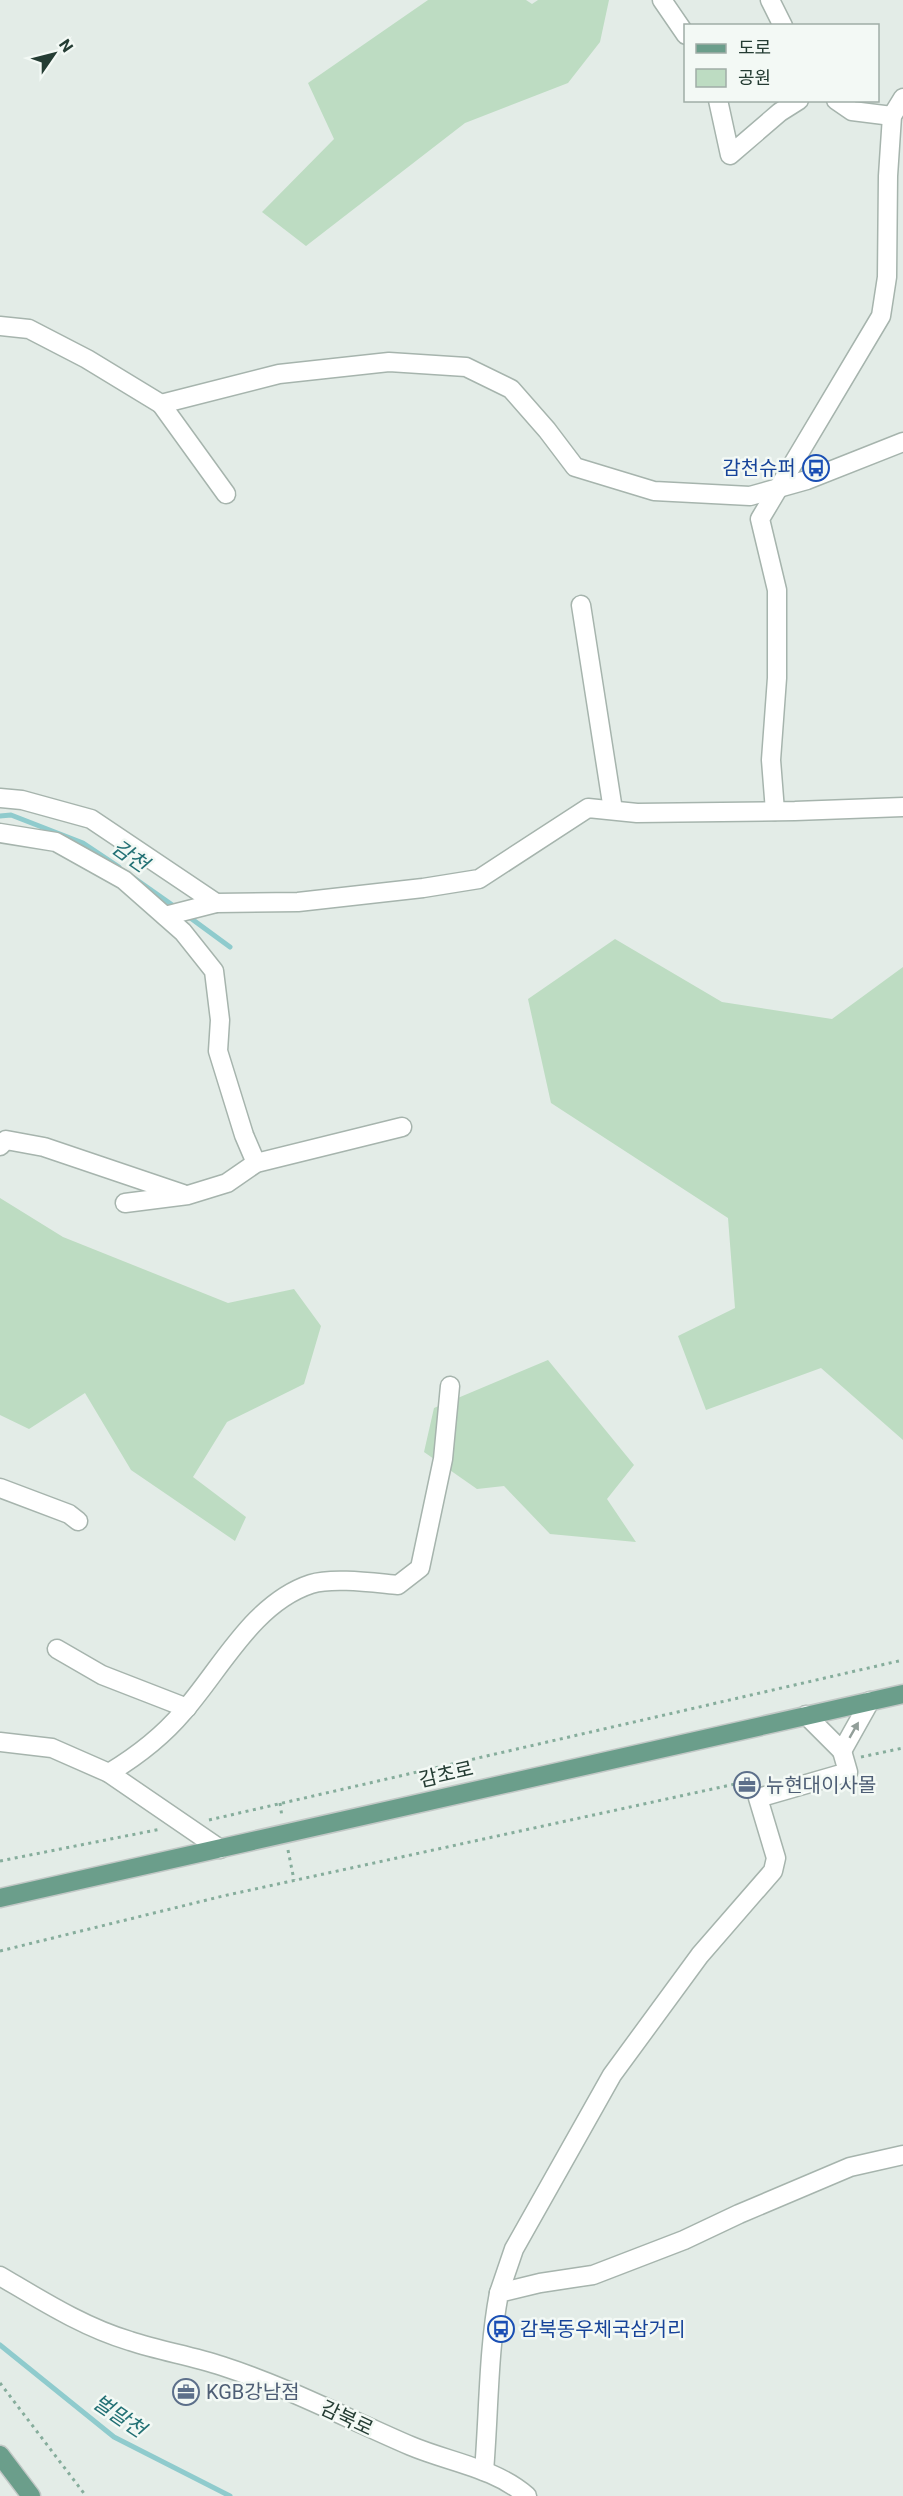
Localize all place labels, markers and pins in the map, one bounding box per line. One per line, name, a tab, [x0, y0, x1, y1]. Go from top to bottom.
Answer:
bus stop icon: 감천슈퍼	[801, 453, 831, 483]
place label: 감천슈퍼	[722, 456, 796, 480]
office icon: 뉴현대이사몰	[732, 1770, 762, 1800]
place label: 뉴현대이사몰	[766, 1773, 876, 1797]
bus stop icon: 감북동우체국삼거리	[486, 2314, 516, 2344]
place label: 감북동우체국삼거리	[520, 2317, 686, 2341]
office icon: KGB강남점	[171, 2377, 201, 2407]
place label: KGB강남점	[206, 2380, 300, 2404]

